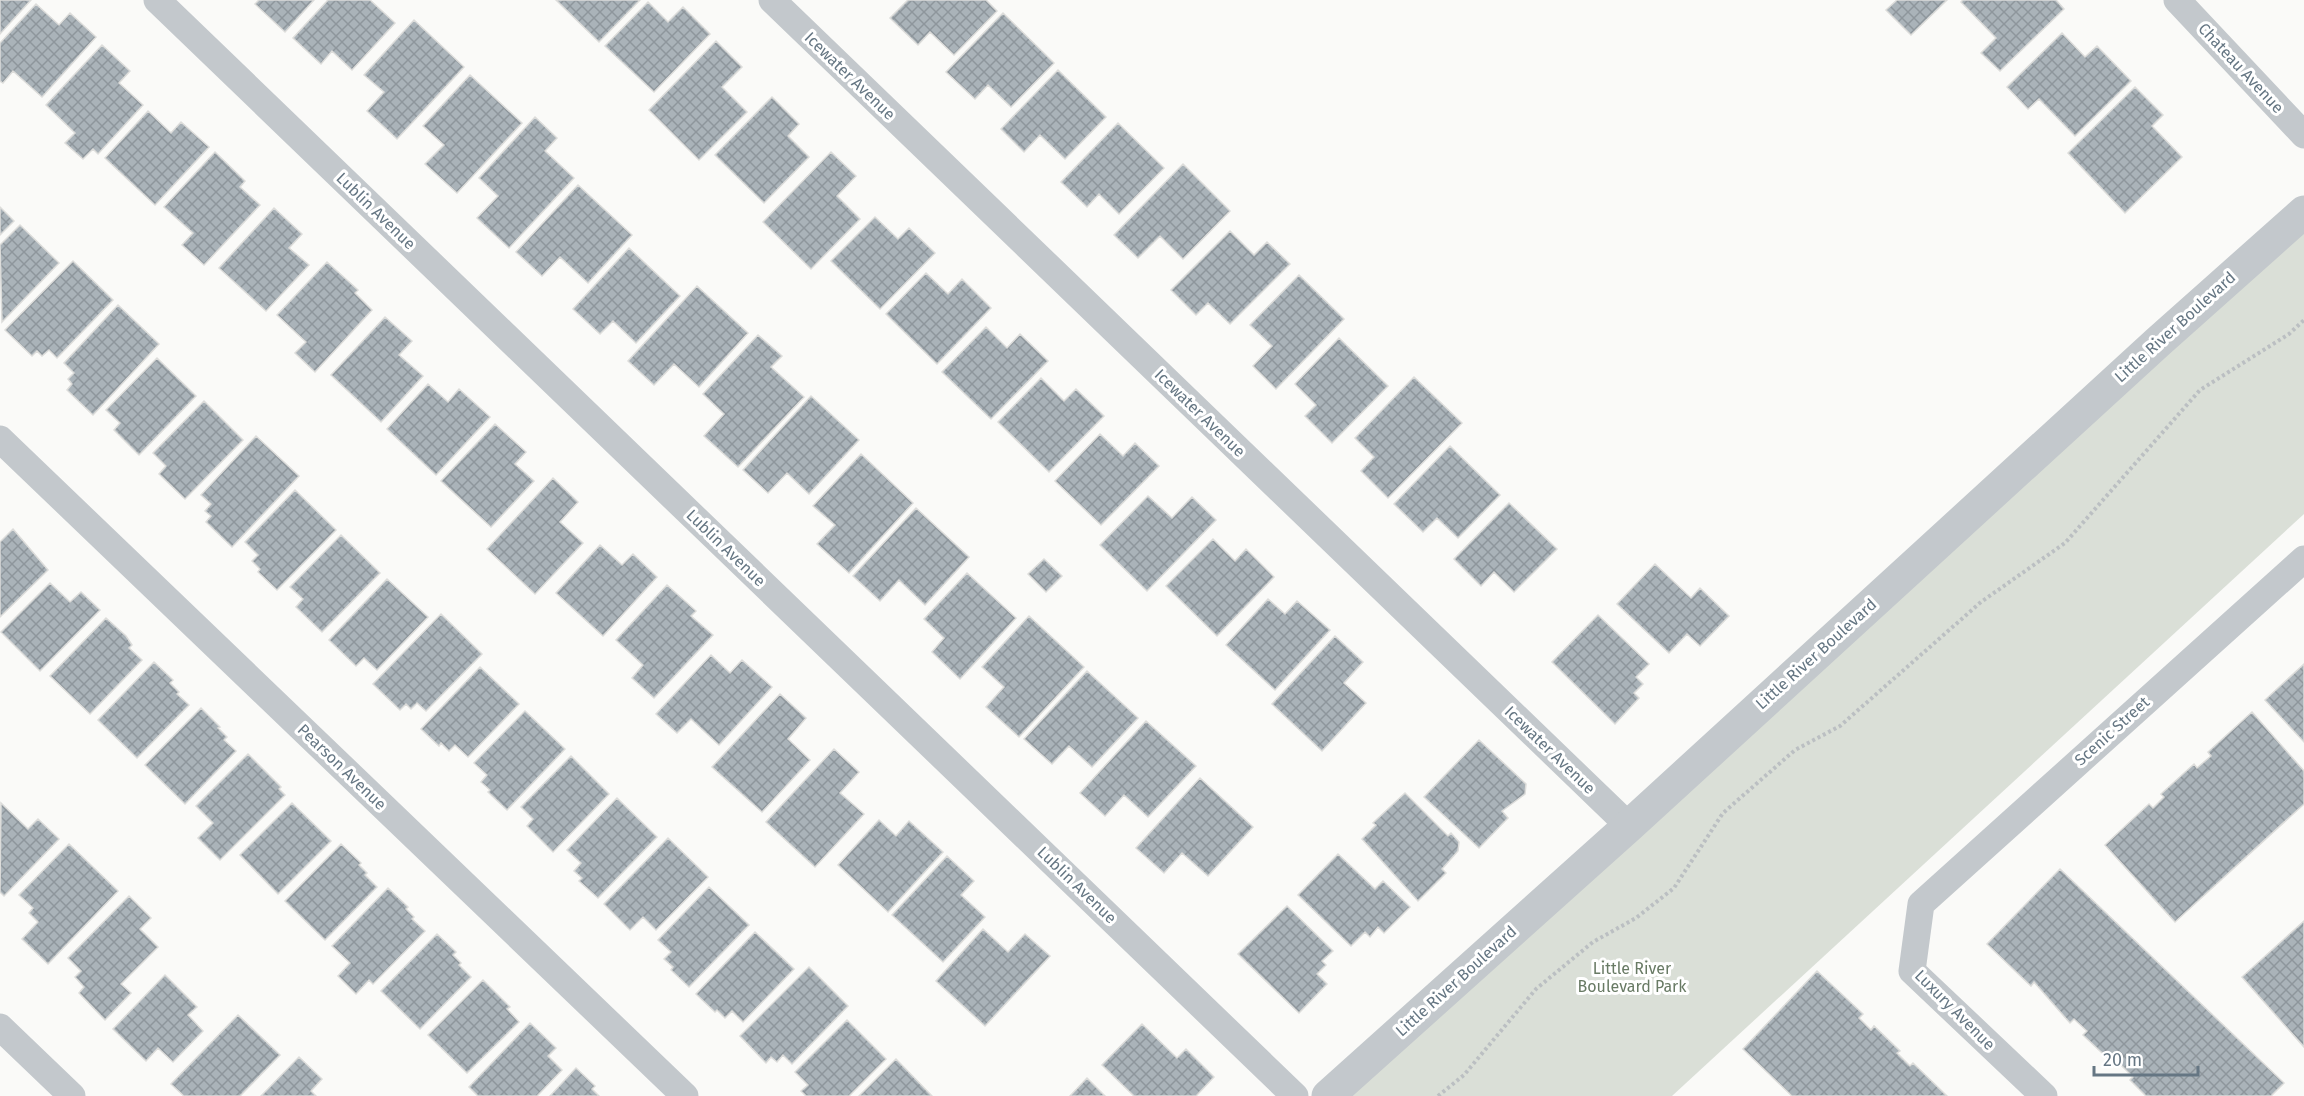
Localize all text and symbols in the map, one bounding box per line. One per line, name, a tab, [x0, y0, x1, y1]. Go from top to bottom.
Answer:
street label: Chateau Avenue	[2194, 19, 2288, 117]
street label: Icewater Avenue	[801, 28, 899, 124]
street label: Lublin Avenue	[333, 169, 419, 253]
street label: Little River Boulevard	[2111, 268, 2239, 386]
street label: Icewater Avenue	[1151, 365, 1249, 461]
street label: Lublin Avenue	[683, 506, 769, 590]
street label: Little River Boulevard	[1752, 595, 1880, 713]
street label: Scenic Street	[2071, 692, 2153, 769]
street label: Icewater Avenue	[1501, 702, 1599, 798]
street label: Pearson Avenue	[294, 720, 390, 814]
street label: Lublin Avenue	[1034, 843, 1120, 927]
street label: Little River Boulevard	[1392, 922, 1520, 1040]
park label: Little River Boulevard Park	[1578, 959, 1687, 996]
street label: Luxury Avenue	[1911, 966, 1999, 1054]
scale bar	[2094, 1039, 2198, 1077]
text: 20 m	[2103, 1049, 2142, 1071]

